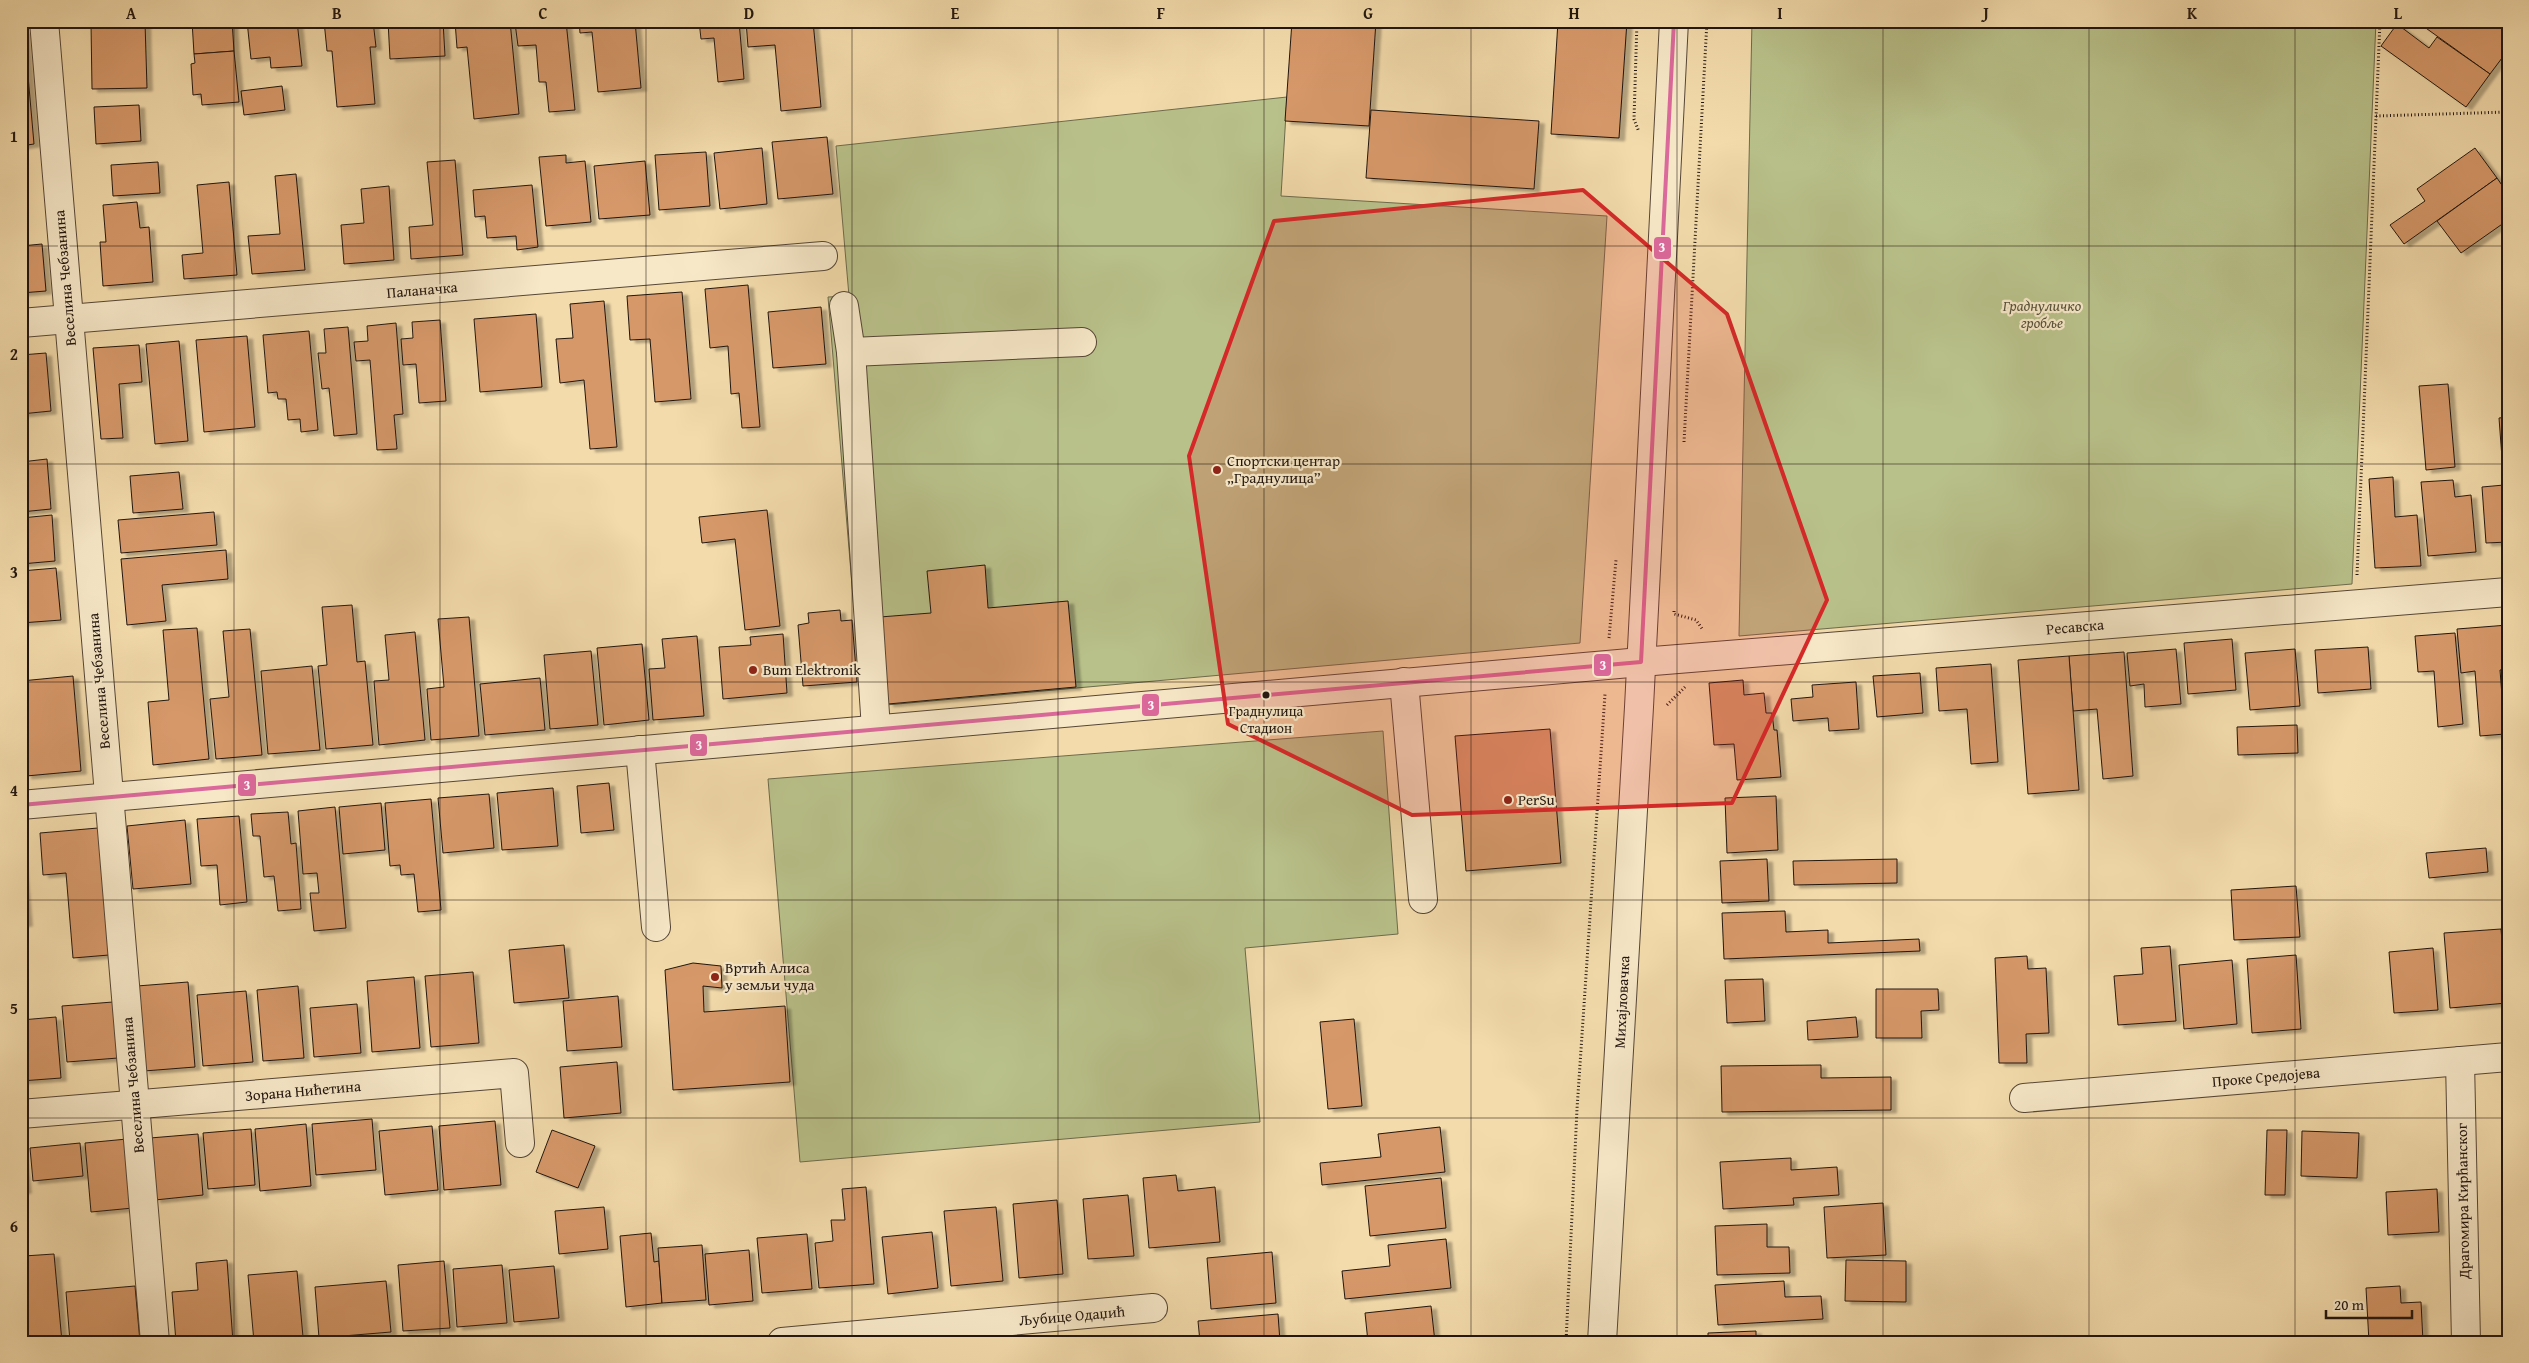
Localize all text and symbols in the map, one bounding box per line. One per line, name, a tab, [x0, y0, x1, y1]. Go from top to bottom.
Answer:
text: A	[126, 1, 137, 25]
text: B	[332, 1, 342, 25]
text: C	[538, 1, 548, 25]
text: D	[744, 1, 754, 25]
text: E	[951, 1, 960, 25]
text: F	[1157, 1, 1165, 25]
text: G	[1363, 1, 1373, 25]
text: H	[1568, 1, 1580, 25]
text: I	[1777, 1, 1783, 25]
text: J	[1980, 1, 1989, 25]
text: K	[2187, 1, 2198, 25]
text: L	[2394, 1, 2403, 25]
text: 1	[10, 124, 18, 148]
street label: Веселина Чебзанина	[48, 208, 81, 347]
line badge: 3	[1653, 236, 1672, 260]
text: 3	[1658, 237, 1666, 257]
street label: Паланачка	[386, 276, 459, 303]
park label: Граднуличко гробље	[2002, 295, 2082, 333]
text: 2	[10, 342, 18, 366]
place label: Спортски центар „Граднулица”	[1227, 450, 1340, 488]
marker: Спортски центар „Граднулица”	[1211, 464, 1223, 476]
text: 3	[10, 560, 18, 584]
street label: Веселина Чебзанина	[82, 611, 115, 750]
street label: Ресавска	[2045, 613, 2106, 639]
line badge: 3	[1593, 653, 1612, 677]
text: 3	[1599, 655, 1607, 675]
place label: Bum Elektronik	[763, 659, 861, 680]
marker: Bum Elektronik	[747, 664, 759, 676]
marker: Граднулица Стадион	[1261, 690, 1271, 700]
line badge: 3	[1141, 693, 1160, 717]
text: 3	[1147, 695, 1155, 715]
place label: Граднулица Стадион	[1229, 701, 1304, 738]
line badge: 3	[689, 733, 708, 757]
text: 3	[695, 735, 703, 755]
line badge: 3	[237, 773, 257, 797]
text: 3	[243, 775, 251, 795]
text: 4	[10, 778, 18, 802]
place label: PerSu	[1518, 789, 1556, 810]
marker: PerSu	[1502, 794, 1514, 806]
street label: Михајловачка	[1609, 954, 1634, 1049]
place label: Вртић Алиса у земљи чуда	[724, 957, 815, 995]
marker: Вртић Алиса у земљи чуда	[709, 971, 721, 983]
text: 5	[10, 996, 18, 1020]
street label: Веселина Чебзанина	[116, 1015, 149, 1154]
street label: Проке Средојева	[2211, 1061, 2322, 1092]
street label: Зорана Нићетина	[244, 1075, 363, 1106]
street label: Драгомира Кирћанског	[2451, 1122, 2474, 1280]
text: 6	[10, 1214, 18, 1238]
scale bar	[2326, 1288, 2413, 1320]
text: 20 m	[2334, 1294, 2365, 1315]
street label: Љубице Одаџић	[1018, 1300, 1126, 1331]

